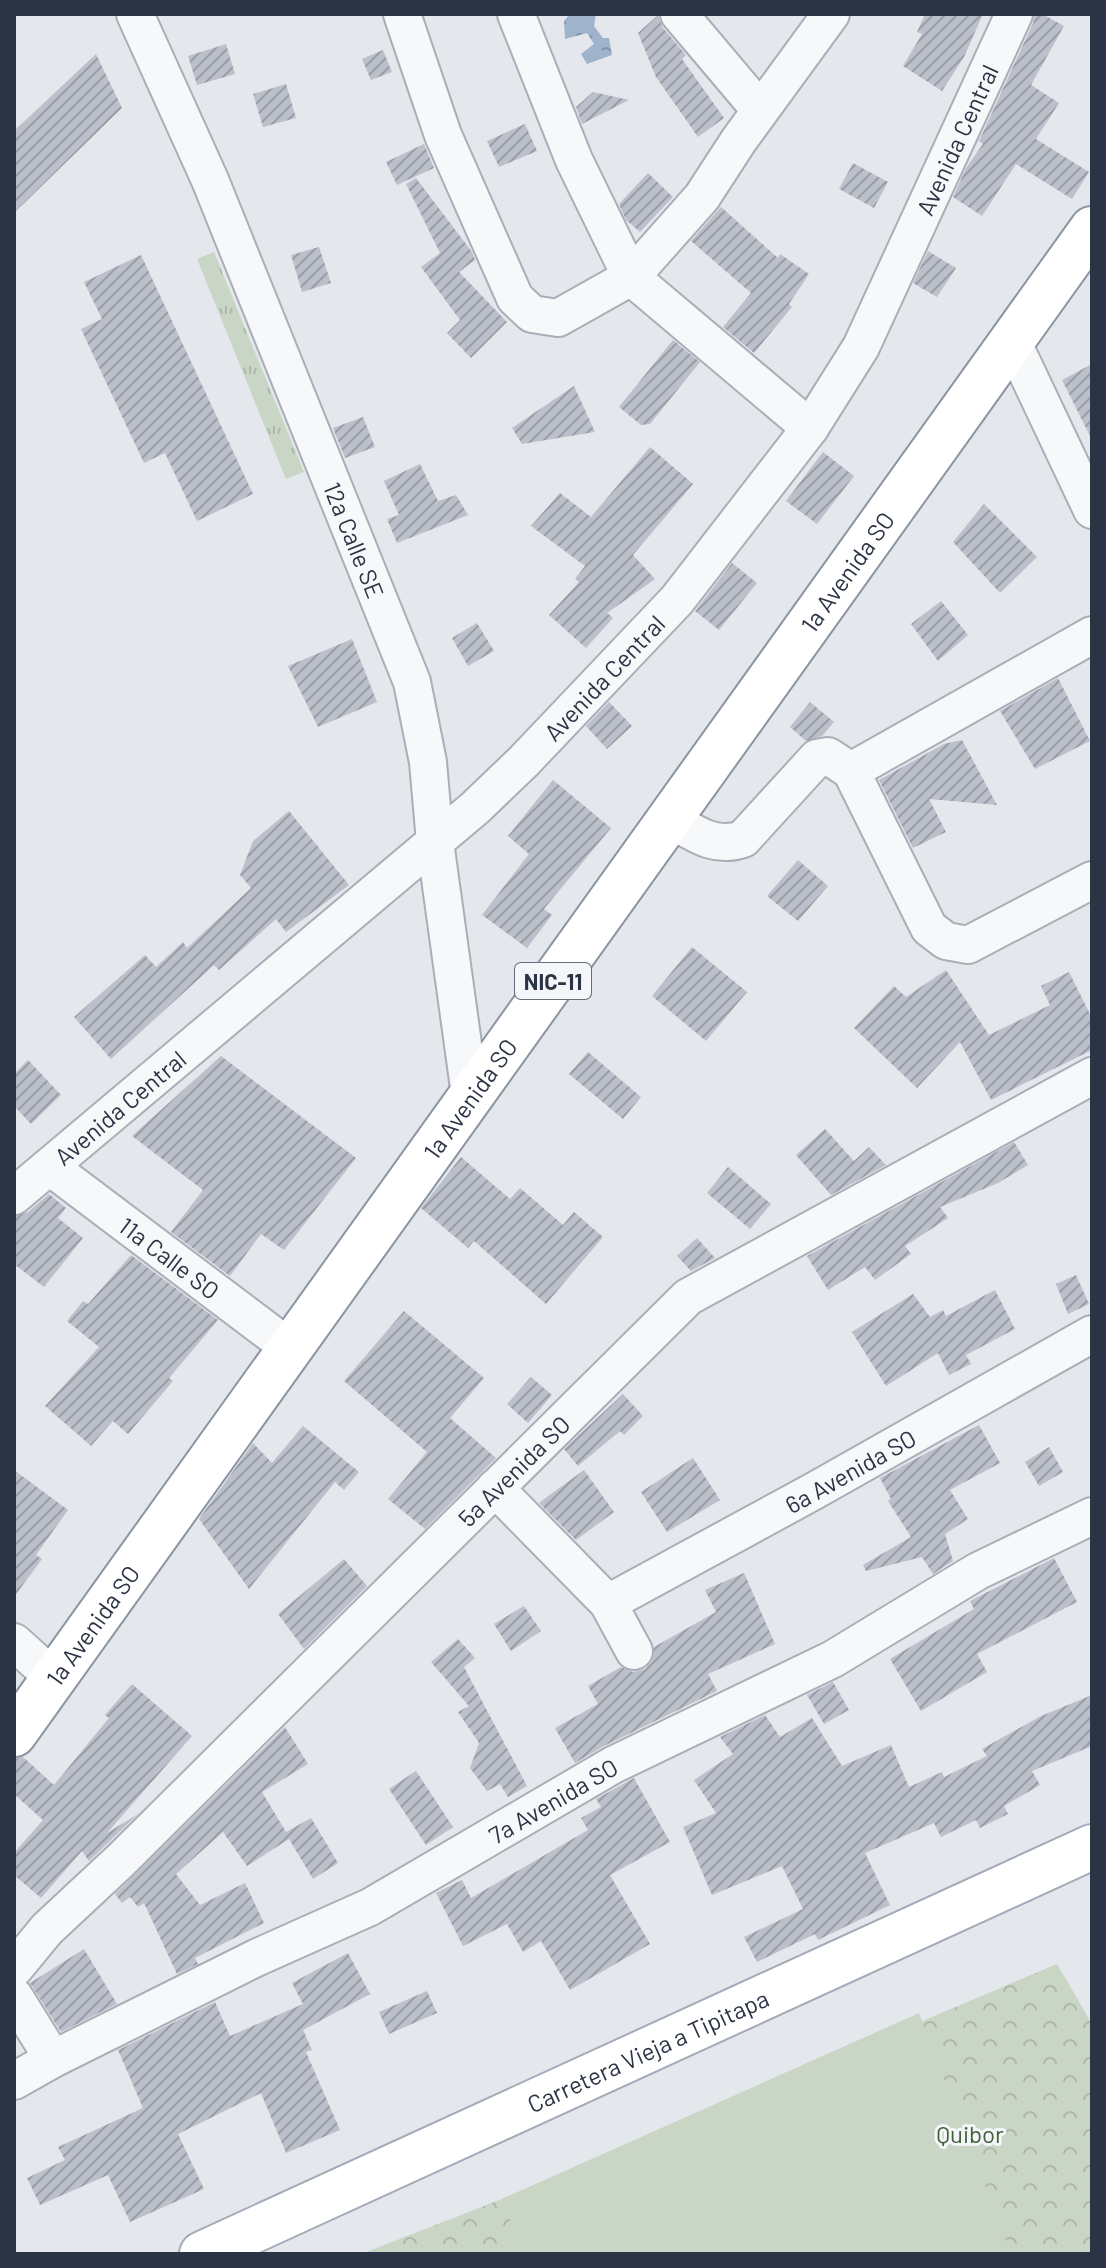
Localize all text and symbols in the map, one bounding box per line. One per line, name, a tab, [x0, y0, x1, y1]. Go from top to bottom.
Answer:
street label: Avenida Central	[909, 60, 1003, 219]
street label: 12a Calle SE	[319, 478, 391, 602]
street label: 1a Avenida SO	[794, 506, 900, 637]
street label: Avenida Central	[537, 608, 670, 746]
road number: NIC-11	[515, 963, 591, 999]
street label: 1a Avenida SO	[416, 1032, 522, 1164]
street label: Avenida Central	[48, 1044, 191, 1171]
street label: 11a Calle SO	[114, 1210, 226, 1305]
street label: 5a Avenida SO	[452, 1409, 575, 1532]
street label: 6a Avenida SO	[780, 1422, 921, 1519]
street label: 1a Avenida SO	[39, 1559, 145, 1691]
street label: 7a Avenida SO	[483, 1751, 622, 1849]
street label: Carretera Vieja a Tipitapa	[522, 1983, 773, 2118]
park label: Quibor	[936, 2119, 1004, 2148]

